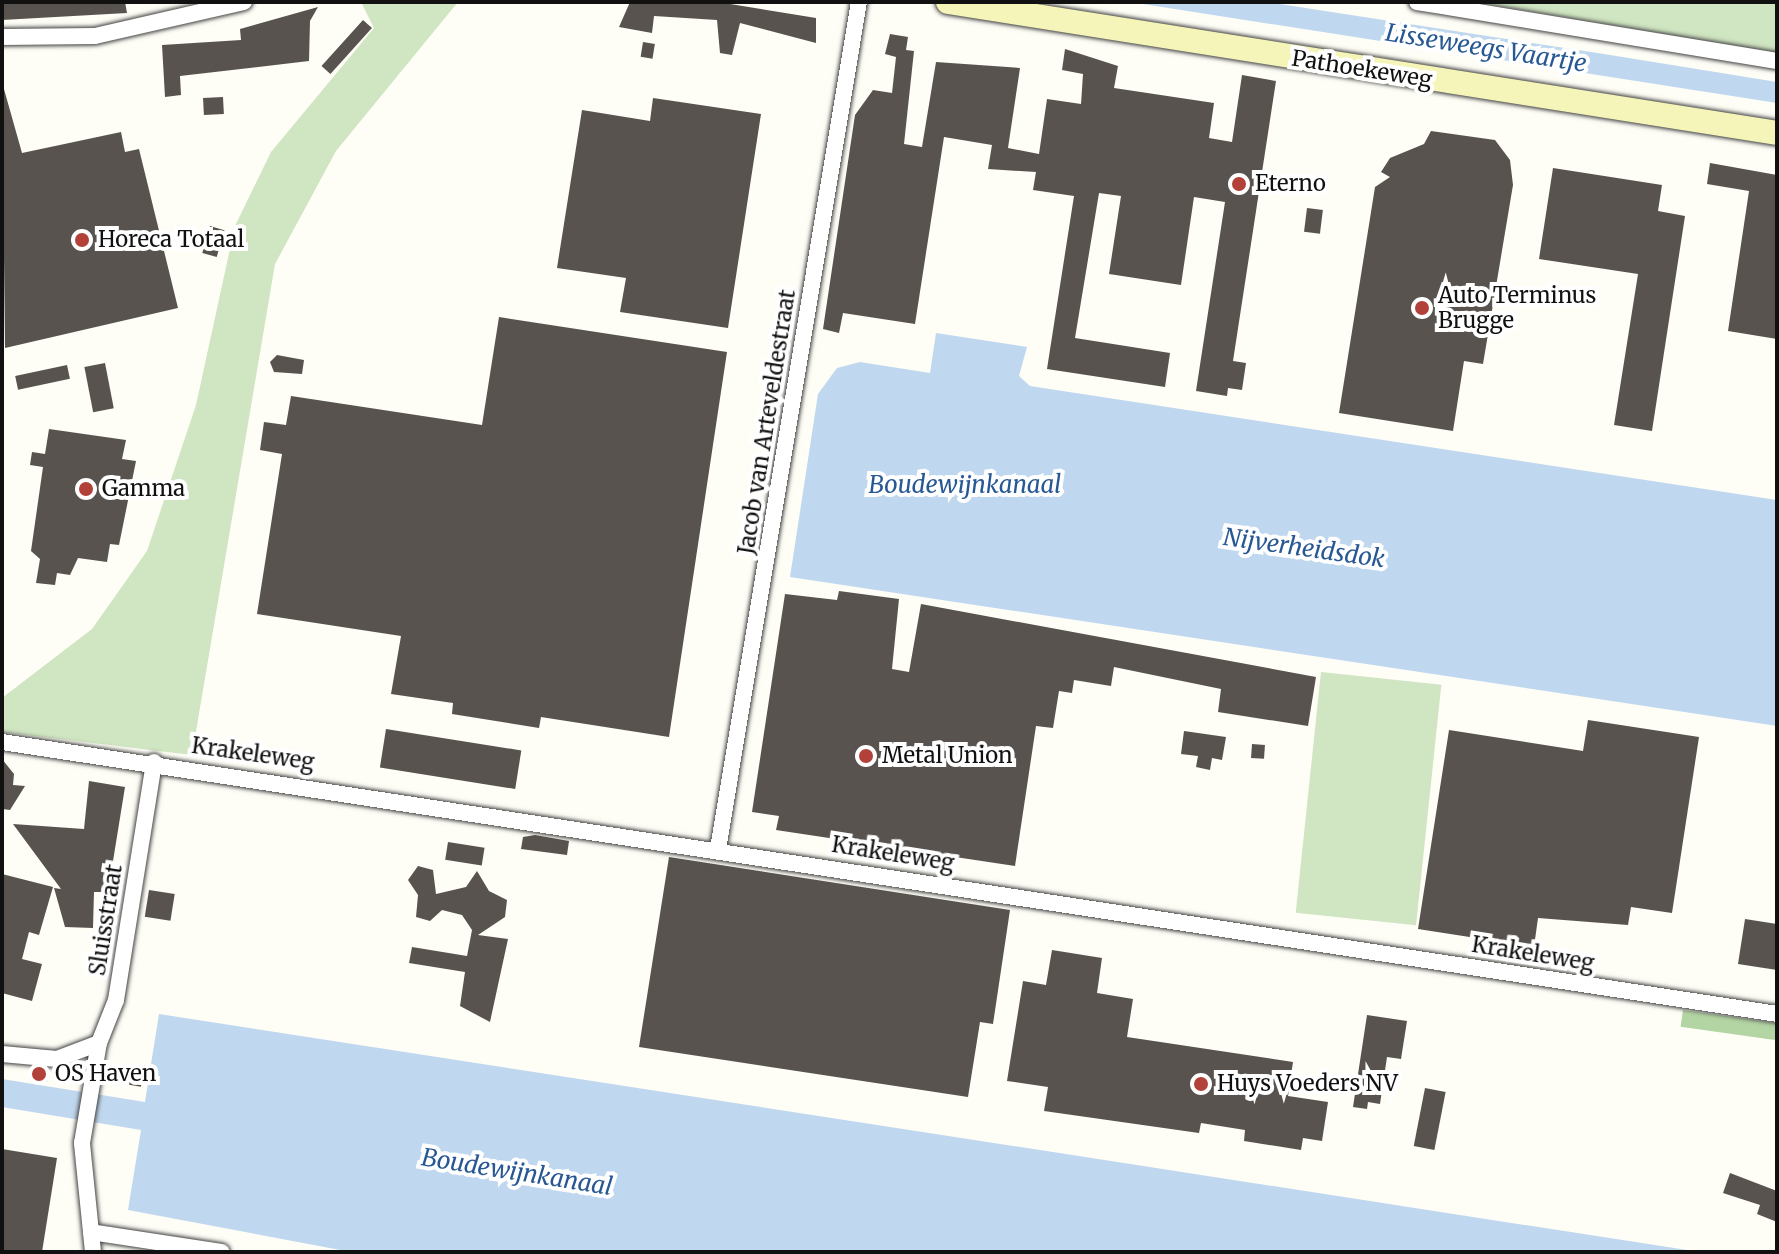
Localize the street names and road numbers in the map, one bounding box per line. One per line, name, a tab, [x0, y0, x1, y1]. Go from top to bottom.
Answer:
street label: Pathoekeweg	[1290, 45, 1434, 93]
street label: Jacob van Arteveldestraat	[733, 288, 801, 556]
street label: Krakeleweg	[190, 732, 316, 776]
street label: Krakeleweg	[830, 831, 956, 877]
street label: Sluisstraat	[84, 862, 128, 978]
street label: Krakeleweg	[1470, 931, 1596, 977]

